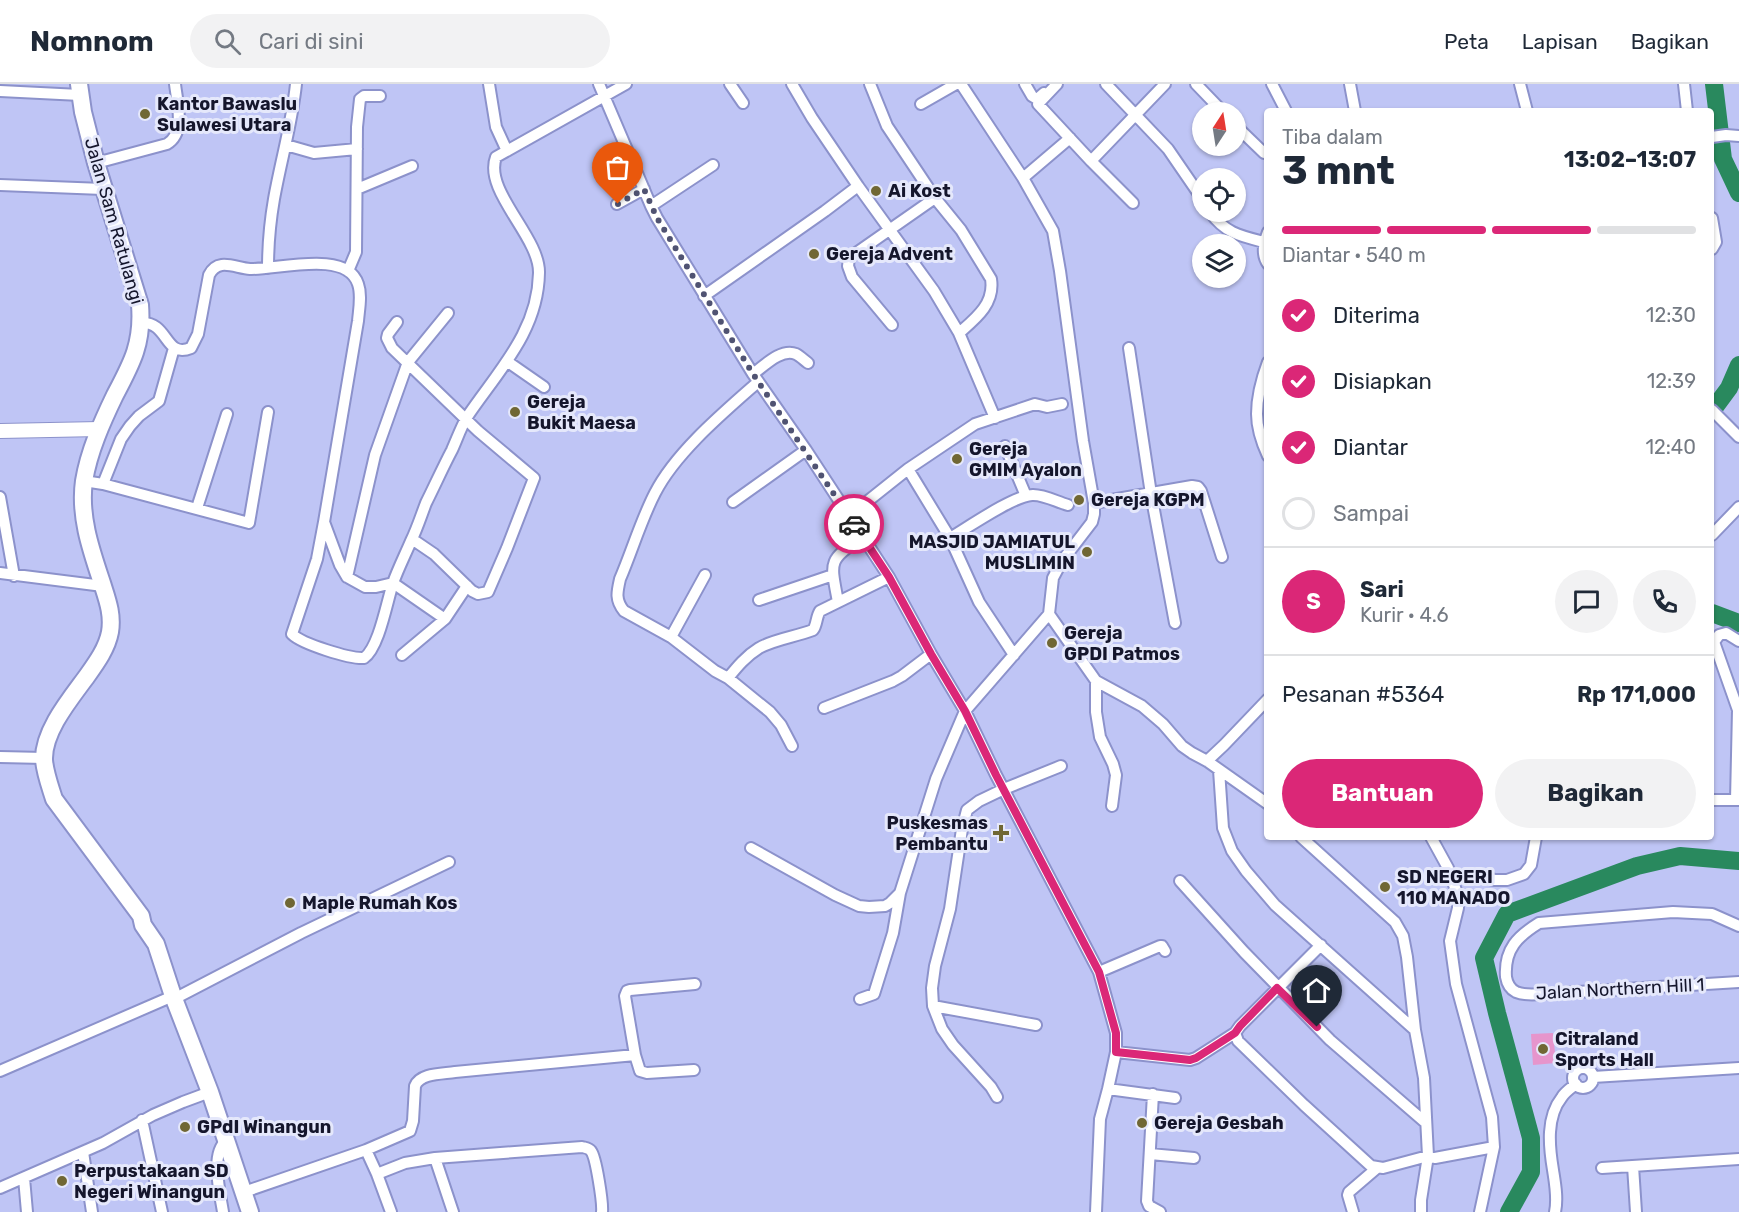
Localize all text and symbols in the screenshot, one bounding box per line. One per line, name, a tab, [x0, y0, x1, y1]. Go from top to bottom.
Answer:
search box	[190, 14, 610, 68]
text: Nomnom	[30, 25, 154, 58]
icon: search	[211, 25, 244, 58]
text: Cari di sini	[259, 28, 364, 55]
text: Peta	[1444, 29, 1489, 54]
text: Lapisan	[1522, 29, 1598, 54]
text: Bagikan	[1631, 29, 1709, 54]
place label: Kantor Bawaslu Sulawesi Utara	[157, 93, 297, 136]
north arrow	[1192, 102, 1246, 156]
map controls	[1192, 102, 1246, 288]
marker: Kantor Bawaslu Sulawesi Utara	[138, 107, 152, 121]
text: Tiba dalam	[1282, 125, 1383, 149]
street label: Jalan Sam Ratulangi	[80, 135, 148, 307]
pin	[592, 142, 643, 204]
text: 13:02–13:07	[1564, 146, 1696, 173]
text: 3 mnt	[1282, 148, 1395, 194]
icon: bag	[601, 151, 634, 184]
button: locate	[1192, 168, 1246, 222]
place label: Ai Kost	[888, 180, 951, 202]
marker: Ai Kost	[869, 184, 883, 198]
button: layers	[1192, 234, 1246, 288]
place label: Gereja Advent	[826, 243, 953, 265]
text: Diantar · 540 m	[1282, 243, 1426, 267]
marker: Gereja Advent	[807, 247, 821, 261]
icon: check	[1282, 299, 1315, 332]
text: Diterima	[1333, 302, 1420, 329]
text: 12:30	[1646, 303, 1696, 327]
icon: check	[1282, 365, 1315, 398]
text: Disiapkan	[1333, 368, 1432, 395]
text: 12:39	[1647, 369, 1696, 393]
place label: Gereja Bukit Maesa	[527, 391, 636, 434]
marker: Gereja Bukit Maesa	[508, 405, 522, 419]
icon: check	[1282, 431, 1315, 464]
text: Diantar	[1333, 434, 1408, 461]
text: 12:40	[1645, 435, 1696, 459]
place label: Gereja GMIM Ayalon	[969, 438, 1082, 481]
marker: Gereja GMIM Ayalon	[950, 452, 964, 466]
place label: Gereja KGPM	[1091, 489, 1205, 511]
marker: Gereja KGPM	[1072, 493, 1086, 507]
courier	[824, 494, 884, 554]
text: Sampai	[1333, 500, 1409, 527]
icon: car	[838, 508, 871, 541]
place label: MASJID JAMIATUL MUSLIMIN	[909, 531, 1075, 574]
marker: MASJID JAMIATUL MUSLIMIN	[1080, 545, 1094, 559]
button: chat	[1555, 570, 1618, 633]
button: phone	[1633, 570, 1696, 633]
text: Sari	[1360, 576, 1404, 603]
text: S	[1306, 588, 1321, 615]
text: Kurir · 4.6	[1360, 603, 1449, 627]
place label: Gereja GPDI Patmos	[1064, 622, 1180, 665]
marker: Gereja GPDI Patmos	[1045, 636, 1059, 650]
text: Pesanan #5364	[1282, 681, 1444, 708]
text: Rp 171,000	[1577, 681, 1696, 708]
button: Bantuan	[1282, 759, 1483, 828]
button: Bagikan	[1495, 759, 1696, 828]
place label: Puskesmas Pembantu	[887, 812, 988, 855]
marker: Puskesmas Pembantu	[992, 824, 1010, 842]
place label: SD NEGERI 110 MANADO	[1397, 866, 1510, 909]
marker: SD NEGERI 110 MANADO	[1378, 880, 1392, 894]
place label: Maple Rumah Kos	[302, 892, 458, 914]
marker: Maple Rumah Kos	[283, 896, 297, 910]
pin	[1291, 965, 1342, 1027]
icon: home	[1300, 974, 1333, 1007]
street label: Jalan Northern Hill 1	[1535, 974, 1705, 1004]
place label: Citraland Sports Hall	[1555, 1028, 1654, 1071]
marker: Citraland Sports Hall	[1536, 1042, 1550, 1056]
place label: Gereja Gesbah	[1154, 1112, 1284, 1134]
place label: GPdI Winangun	[197, 1116, 331, 1138]
marker: Gereja Gesbah	[1135, 1116, 1149, 1130]
marker: GPdI Winangun	[178, 1120, 192, 1134]
place label: Perpustakaan SD Negeri Winangun	[74, 1160, 229, 1203]
marker: Perpustakaan SD Negeri Winangun	[55, 1174, 69, 1188]

